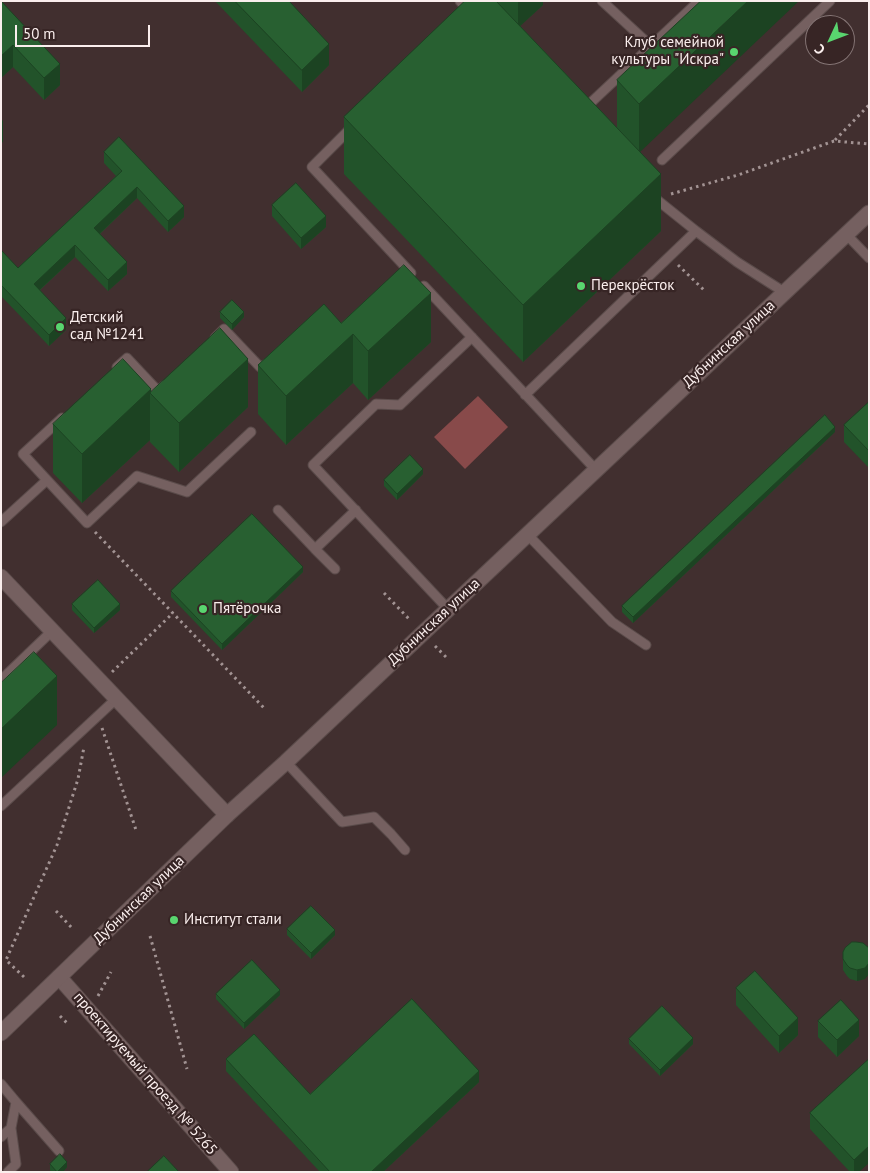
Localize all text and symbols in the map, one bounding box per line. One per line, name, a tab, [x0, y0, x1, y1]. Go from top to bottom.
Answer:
scale bar	[18, 15, 152, 47]
north arrow	[805, 15, 855, 65]
text: 50 m	[23, 24, 56, 43]
place label: Клуб семейной культуры "Искра"	[611, 34, 724, 69]
text: С	[811, 41, 829, 59]
marker: Клуб семейной культуры "Искра"	[728, 46, 740, 58]
place label: Перекрёсток	[591, 277, 674, 295]
marker: Перекрёсток	[575, 280, 587, 292]
street label: Дубнинская улица	[679, 297, 779, 391]
place label: Детский сад №1241	[70, 309, 144, 344]
marker: Детский сад №1241	[54, 321, 66, 333]
street label: Дубнинская улица	[384, 575, 484, 669]
place label: Пятёрочка	[213, 600, 281, 618]
marker: Пятёрочка	[197, 603, 209, 615]
street label: Дубнинская улица	[90, 852, 188, 948]
place label: Институт стали	[184, 911, 282, 929]
marker: Институт стали	[168, 914, 180, 926]
street label: проектируемый проезд № 5265	[69, 989, 221, 1159]

